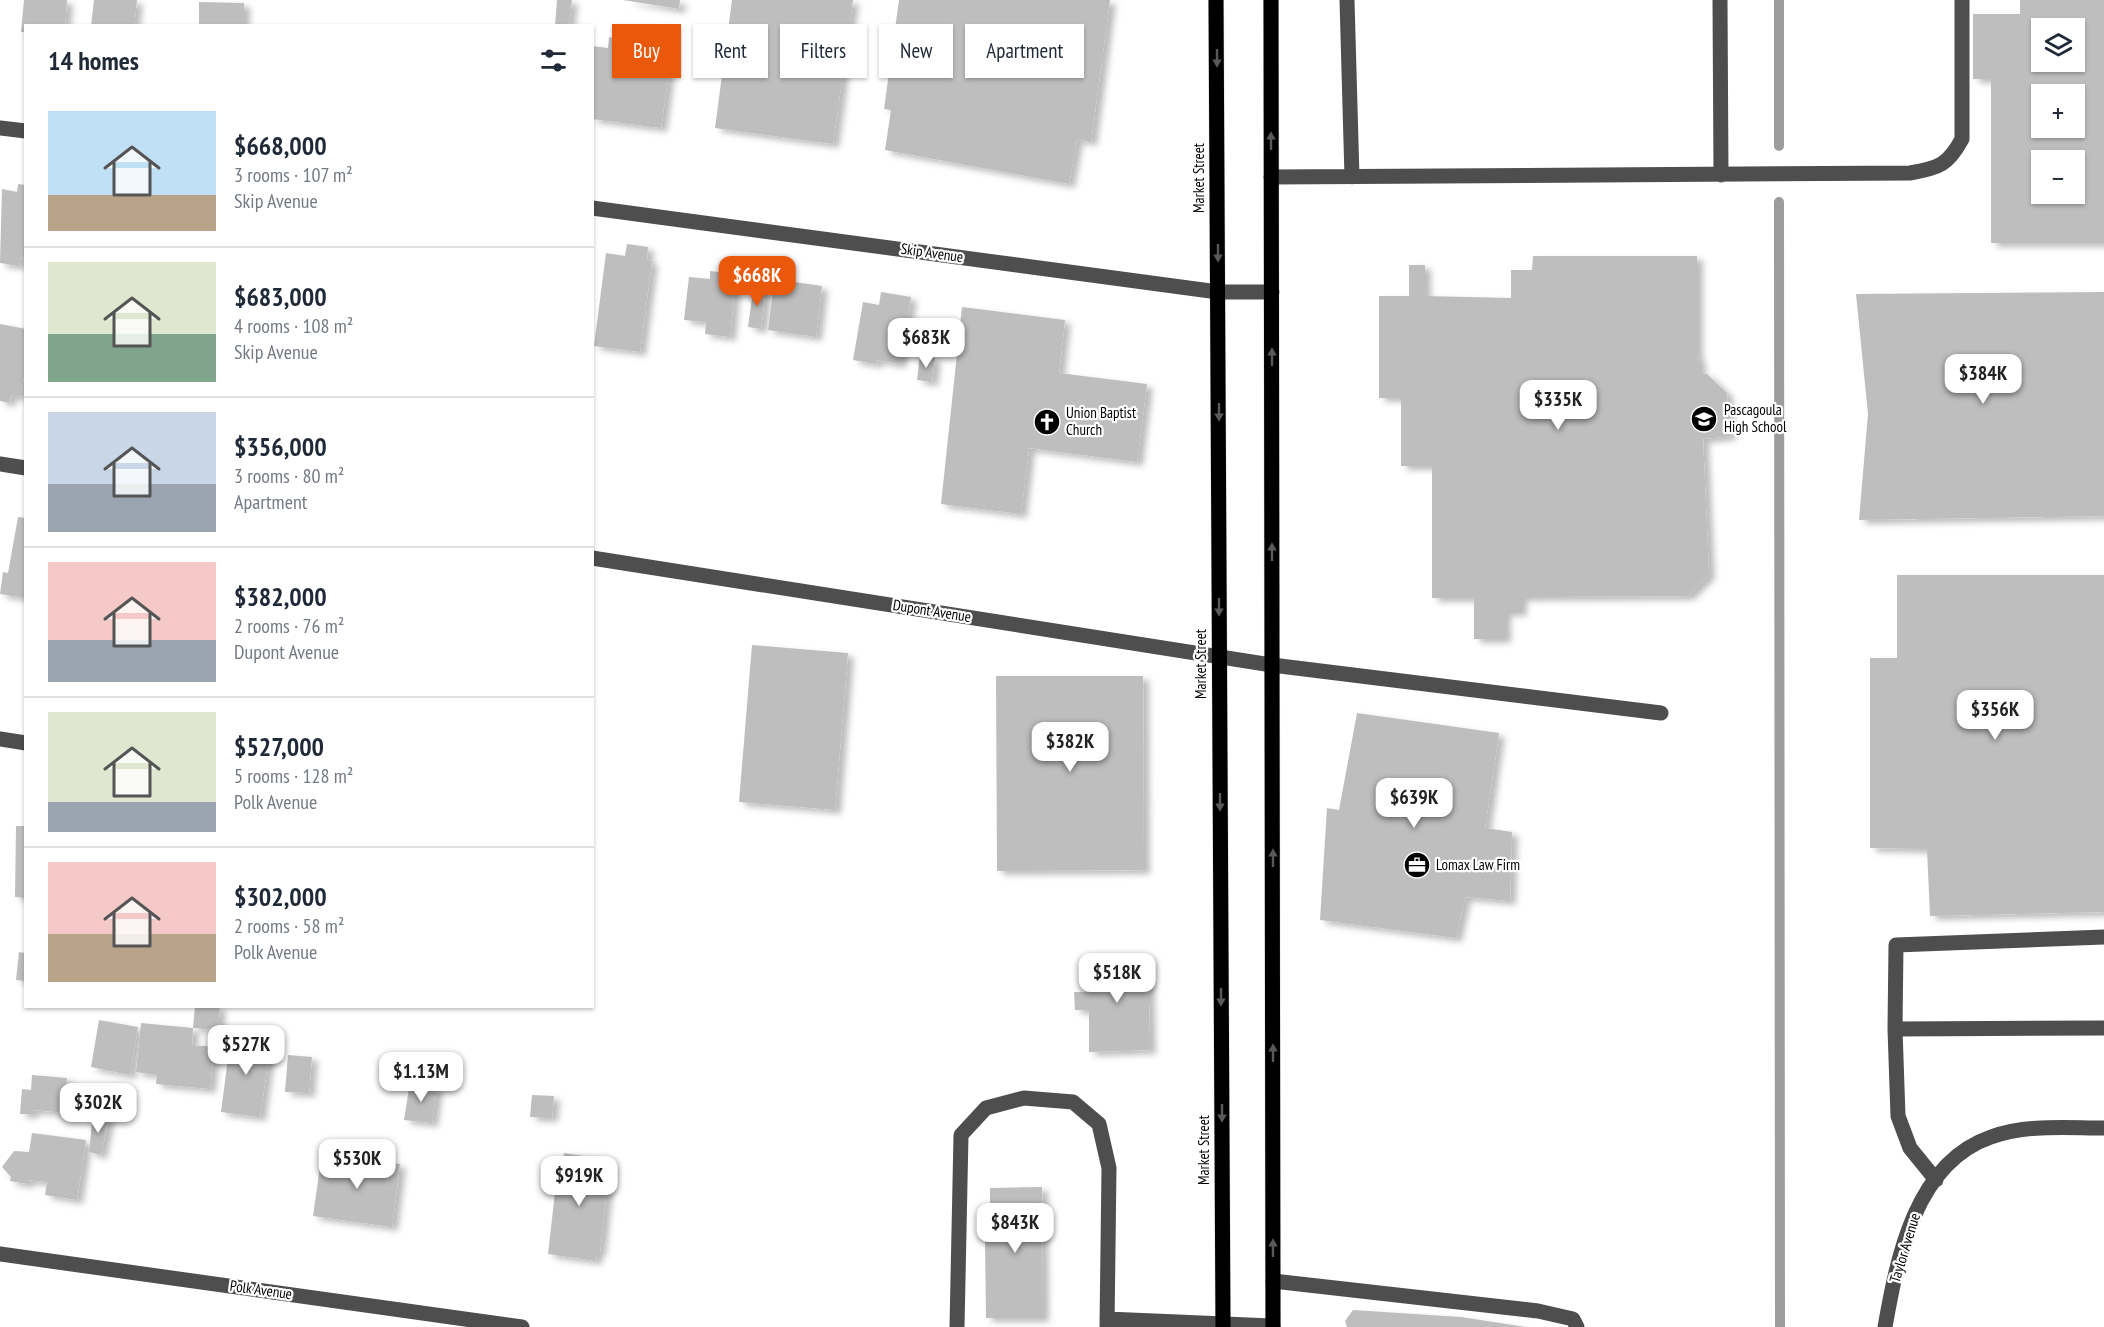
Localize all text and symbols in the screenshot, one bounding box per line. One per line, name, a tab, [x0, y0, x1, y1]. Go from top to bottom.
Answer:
map controls	[2031, 18, 2085, 204]
button: layers	[2031, 18, 2085, 72]
chip: Buy	[612, 24, 681, 78]
chip: Rent	[693, 24, 768, 78]
chip: Filters	[780, 24, 867, 78]
chip: New	[879, 24, 953, 78]
chip: Apartment	[965, 24, 1084, 78]
text: 14 homes	[48, 44, 139, 77]
icon: filters	[537, 44, 570, 77]
one-way arrow	[1212, 49, 1222, 68]
button: +	[2031, 84, 2085, 138]
text: $668,000	[234, 129, 327, 162]
one-way arrow	[1266, 131, 1276, 150]
icon: home	[96, 135, 168, 207]
street label: Market Street	[1189, 143, 1208, 213]
button: −	[2031, 150, 2085, 204]
text: 3 rooms · 107 m²	[234, 162, 353, 188]
text: Skip Avenue	[234, 188, 318, 214]
street label: Skip Avenue	[900, 239, 964, 266]
one-way arrow	[1213, 244, 1223, 263]
pin: $668K	[715, 256, 799, 307]
text: $668K	[733, 262, 781, 288]
text: $683,000	[234, 280, 327, 313]
icon: home	[96, 286, 168, 358]
text: 4 rooms · 108 m²	[234, 313, 353, 339]
pin: $683K	[884, 318, 968, 369]
text: $683K	[902, 324, 950, 350]
text: Skip Avenue	[234, 339, 318, 365]
one-way arrow	[1267, 347, 1277, 366]
pin: $384K	[1941, 354, 2025, 405]
text: $384K	[1959, 360, 2007, 386]
pin: $335K	[1516, 380, 1600, 431]
text: $335K	[1534, 386, 1582, 412]
place label: Pascagoula High School	[1724, 400, 1787, 436]
place label: Union Baptist Church	[1066, 403, 1136, 439]
one-way arrow	[1214, 403, 1224, 422]
school or university icon: Pascagoula High School	[1689, 404, 1719, 434]
church icon: Union Baptist Church	[1032, 407, 1062, 437]
text: $356,000	[234, 430, 327, 463]
icon: home	[96, 436, 168, 508]
text: 3 rooms · 80 m²	[234, 463, 344, 489]
text: Apartment	[234, 489, 307, 515]
one-way arrow	[1267, 542, 1277, 561]
text: $382,000	[234, 580, 327, 613]
icon: home	[96, 586, 168, 658]
street label: Dupont Avenue	[892, 595, 972, 626]
one-way arrow	[1214, 598, 1224, 617]
text: 2 rooms · 76 m²	[234, 613, 344, 639]
street label: Market Street	[1191, 629, 1210, 699]
text: Dupont Avenue	[234, 639, 339, 665]
pin: $356K	[1953, 690, 2037, 741]
text: $356K	[1971, 696, 2019, 722]
pin: $382K	[1028, 722, 1112, 773]
text: $382K	[1046, 728, 1094, 754]
text: $527,000	[234, 730, 324, 763]
icon: home	[96, 736, 168, 808]
text: 5 rooms · 128 m²	[234, 763, 353, 789]
pin: $639K	[1372, 778, 1456, 829]
text: $639K	[1390, 784, 1438, 810]
text: Polk Avenue	[234, 789, 317, 815]
one-way arrow	[1215, 793, 1225, 812]
one-way arrow	[1268, 848, 1278, 867]
office icon: Lomax Law Firm	[1402, 850, 1432, 880]
place label: Lomax Law Firm	[1436, 855, 1520, 874]
text: $302,000	[234, 880, 327, 913]
icon: home	[96, 886, 168, 958]
text: 2 rooms · 58 m²	[234, 913, 344, 939]
text: Polk Avenue	[234, 939, 317, 965]
pin: $518K	[1075, 953, 1159, 1004]
text: $518K	[1093, 959, 1141, 985]
one-way arrow	[1216, 988, 1226, 1007]
pin: $527K	[204, 1025, 288, 1076]
text: $527K	[222, 1031, 270, 1057]
one-way arrow	[1268, 1043, 1278, 1062]
pin: $1.13M	[372, 1052, 470, 1103]
text: $1.13M	[393, 1058, 449, 1084]
pin: $302K	[56, 1083, 140, 1134]
text: $302K	[74, 1089, 122, 1115]
one-way arrow	[1217, 1103, 1227, 1122]
street label: Market Street	[1194, 1115, 1213, 1185]
pin: $530K	[315, 1139, 399, 1190]
text: $530K	[333, 1145, 381, 1171]
pin: $919K	[537, 1156, 621, 1207]
text: $919K	[555, 1162, 603, 1188]
pin: $843K	[973, 1203, 1057, 1254]
text: $843K	[991, 1209, 1039, 1235]
street label: Taylor Avenue	[1885, 1211, 1924, 1285]
one-way arrow	[1268, 1238, 1278, 1257]
street label: Polk Avenue	[229, 1276, 293, 1303]

